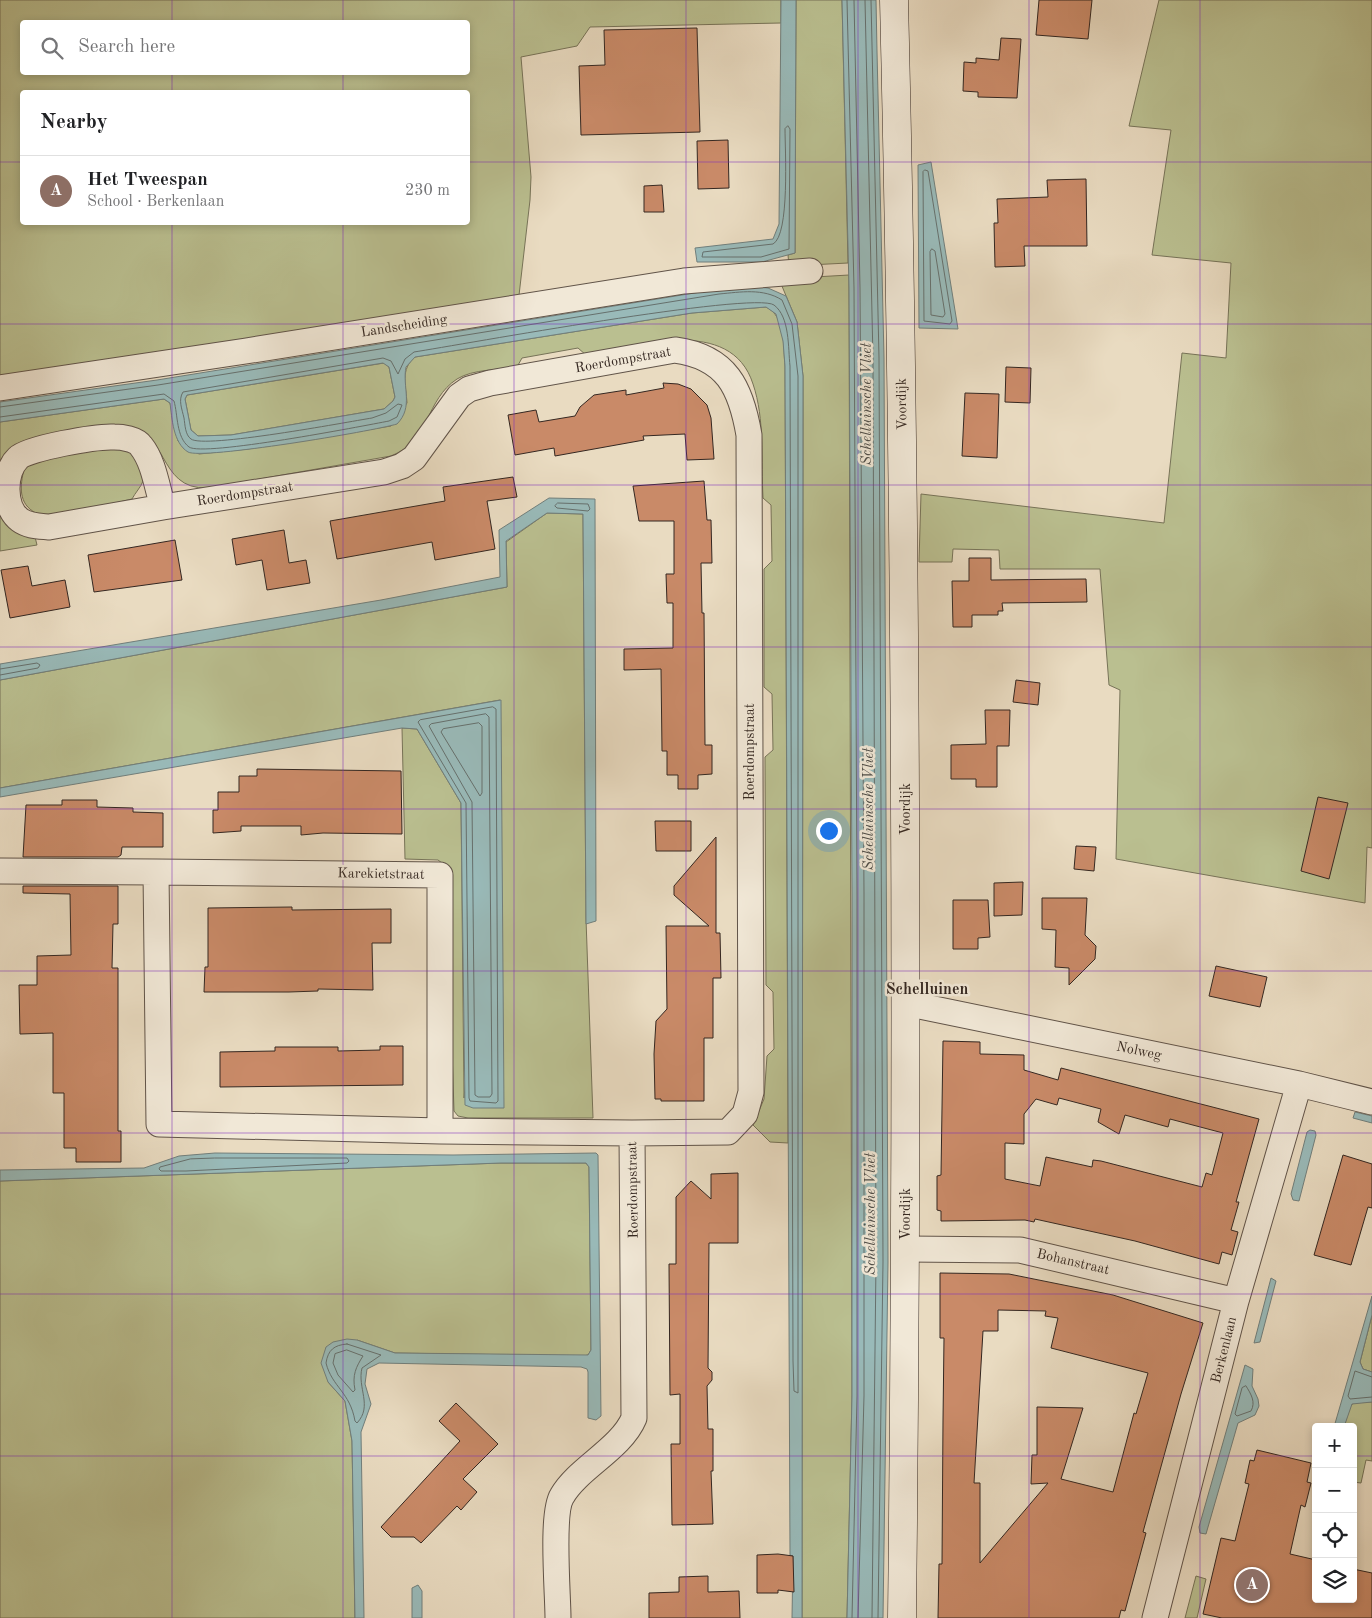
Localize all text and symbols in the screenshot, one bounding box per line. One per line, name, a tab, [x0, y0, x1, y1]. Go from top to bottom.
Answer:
search box	[20, 20, 470, 75]
icon: search	[38, 34, 66, 62]
text: Search here	[78, 38, 175, 57]
text: Nearby	[40, 112, 108, 133]
text: Het Tweespan	[87, 171, 208, 190]
text: A	[50, 183, 62, 199]
text: 230 m	[405, 183, 450, 199]
text: School · Berkenlaan	[87, 194, 224, 210]
street label: Landscheiding	[360, 312, 449, 340]
water label: Schelluinsche Vliet	[860, 342, 875, 465]
street label: Roerdompstraat	[574, 345, 672, 375]
street label: Voordijk	[895, 378, 909, 430]
street label: Roerdompstraat	[196, 479, 294, 509]
street label: Roerdompstraat	[743, 703, 757, 801]
water label: Schelluinsche Vliet	[862, 747, 877, 870]
street label: Voordijk	[899, 783, 913, 835]
your location	[816, 818, 842, 844]
street label: Karekietstraat	[337, 866, 425, 882]
district label: Schelluinen	[886, 982, 968, 998]
street label: Nolweg	[1115, 1039, 1163, 1063]
street label: Roerdompstraat	[625, 1141, 641, 1239]
water label: Schelluinsche Vliet	[864, 1152, 879, 1275]
street label: Voordijk	[899, 1188, 913, 1240]
street label: Bohanstraat	[1035, 1247, 1111, 1277]
street label: Berkenlaan	[1209, 1315, 1239, 1385]
map controls	[1312, 1423, 1357, 1603]
button: +	[1312, 1423, 1357, 1468]
button: −	[1312, 1468, 1357, 1513]
button: locate	[1312, 1513, 1357, 1558]
button: layers	[1312, 1558, 1357, 1603]
pin: A	[1236, 1566, 1268, 1604]

